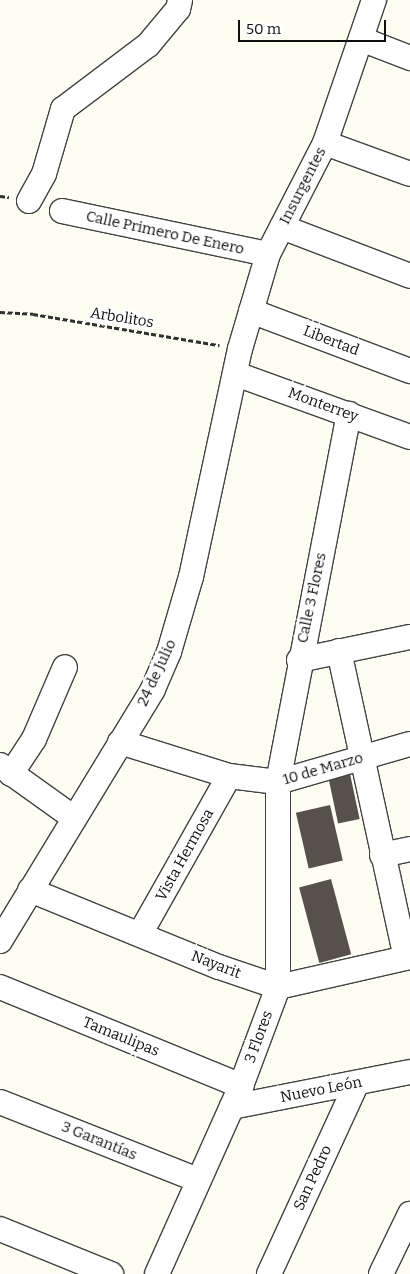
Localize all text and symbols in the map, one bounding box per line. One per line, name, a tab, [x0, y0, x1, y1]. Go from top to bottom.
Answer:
scale bar	[240, 10, 388, 42]
text: 50 m	[246, 20, 281, 38]
street label: Insurgentes	[276, 144, 330, 228]
street label: Calle Primero De Enero	[84, 207, 246, 259]
street label: Arbolitos	[89, 304, 155, 332]
street label: Libertad	[301, 322, 361, 360]
street label: Monterrey	[286, 384, 360, 426]
street label: Calle 3 Flores	[294, 551, 330, 645]
street label: 24 de Julio	[134, 637, 180, 709]
street label: 10 de Marzo	[281, 749, 365, 789]
street label: Vista Hermosa	[152, 806, 218, 904]
street label: Nayarit	[189, 947, 243, 983]
street label: 3 Flores	[241, 1008, 277, 1066]
street label: Tamaulipas	[80, 1013, 162, 1061]
street label: Nuevo León	[279, 1073, 363, 1107]
street label: 3 Garantías	[59, 1118, 139, 1164]
street label: San Pedro	[290, 1142, 336, 1214]

